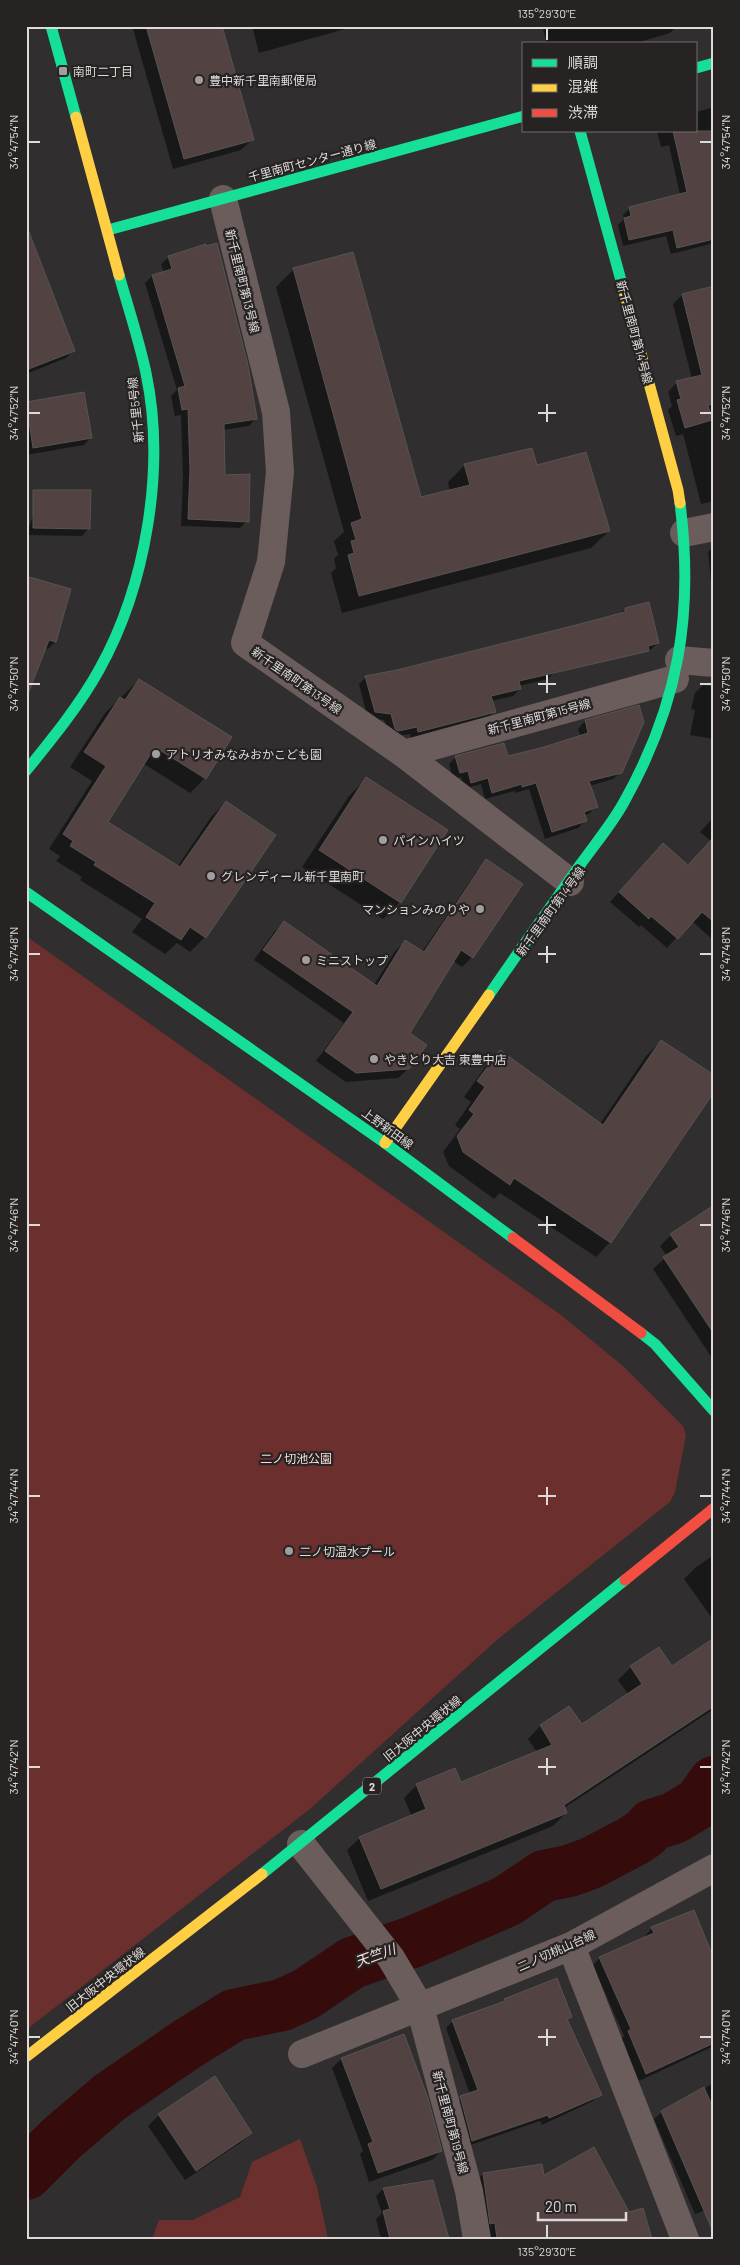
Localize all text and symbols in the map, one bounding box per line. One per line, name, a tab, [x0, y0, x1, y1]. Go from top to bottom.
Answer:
text: 135°29'30"E	[518, 6, 576, 20]
legend	[522, 42, 698, 132]
text: 順調	[568, 53, 598, 71]
place label: 南町二丁目	[73, 64, 133, 78]
marker: 南町二丁目	[57, 65, 69, 77]
place label: 豊中新千里南郵便局	[209, 73, 317, 87]
marker: 豊中新千里南郵便局	[193, 74, 205, 86]
text: 混雑	[568, 77, 598, 95]
text: 渋滞	[568, 103, 598, 121]
text: 34°47'54"N	[6, 115, 20, 169]
text: 34°47'54"N	[718, 115, 732, 169]
street label: 千里南町センター通り線	[246, 136, 378, 184]
street label: 新千里南町第13号線	[223, 228, 263, 334]
street label: 新千里南町第14号線	[614, 279, 656, 385]
street label: 新千里5号線	[125, 376, 145, 444]
text: 34°47'52"N	[6, 386, 20, 440]
text: 34°47'52"N	[718, 386, 732, 440]
street label: 新千里南町第13号線	[249, 644, 345, 716]
text: 34°47'50"N	[6, 656, 20, 712]
text: 34°47'50"N	[718, 656, 732, 712]
street label: 新千里南町第15号線	[486, 695, 592, 737]
place label: アトリオみなみおかこども園	[166, 747, 322, 761]
marker: アトリオみなみおかこども園	[150, 748, 162, 760]
place label: パインハイツ	[393, 833, 465, 847]
marker: パインハイツ	[377, 834, 389, 846]
street label: 新千里南町第14号線	[513, 864, 587, 958]
place label: グレンディール新千里南町	[221, 869, 364, 883]
marker: グレンディール新千里南町	[205, 870, 217, 882]
place label: マンションみのりや	[362, 902, 470, 916]
marker: マンションみのりや	[474, 903, 486, 915]
text: 34°47'48"N	[6, 927, 20, 981]
text: 34°47'48"N	[718, 927, 732, 981]
place label: ミニストップ	[316, 953, 388, 967]
marker: ミニストップ	[300, 954, 312, 966]
place label: やきとり大吉 東豊中店	[384, 1052, 506, 1066]
marker: やきとり大吉 東豊中店	[368, 1053, 380, 1065]
street label: 上野新田線	[360, 1105, 416, 1151]
text: 34°47'46"N	[6, 1198, 20, 1252]
text: 34°47'46"N	[718, 1198, 732, 1252]
park label: 二ノ切池公園	[260, 1451, 332, 1465]
text: 34°47'44"N	[6, 1468, 20, 1524]
text: 34°47'44"N	[718, 1468, 732, 1524]
place label: 二ノ切温水プール	[299, 1544, 395, 1558]
marker: 二ノ切温水プール	[283, 1545, 295, 1557]
street label: 旧大阪中央環状線	[380, 1692, 464, 1764]
text: 34°47'42"N	[6, 1739, 20, 1795]
text: 34°47'42"N	[718, 1739, 732, 1795]
road number: 2	[363, 1778, 381, 1794]
street label: 二ノ切桃山台線	[515, 1927, 597, 1973]
water label: 天竺川	[352, 1939, 400, 1970]
street label: 旧大阪中央環状線	[63, 1944, 147, 2014]
text: 34°47'40"N	[6, 2009, 20, 2065]
text: 34°47'40"N	[718, 2009, 732, 2065]
street label: 新千里南町第19号線	[430, 2069, 472, 2175]
scale bar	[538, 2190, 625, 2222]
text: 20 m	[545, 2197, 577, 2215]
text: 135°29'30"E	[518, 2244, 576, 2258]

